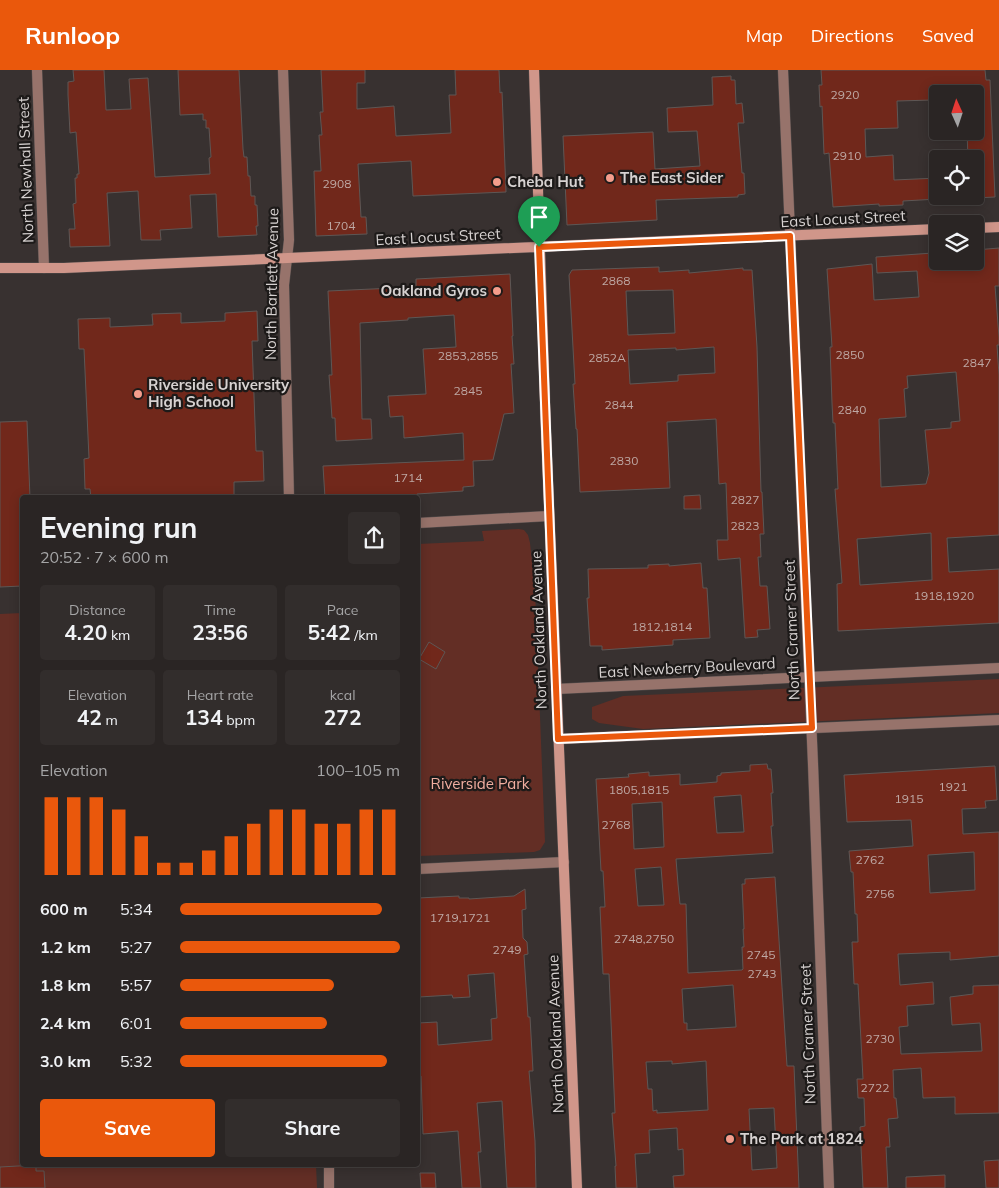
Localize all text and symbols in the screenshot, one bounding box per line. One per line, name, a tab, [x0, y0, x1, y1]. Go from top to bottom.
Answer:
text: Runloop	[25, 20, 120, 50]
text: Map	[746, 24, 783, 47]
text: Directions	[811, 24, 894, 47]
text: Saved	[922, 24, 974, 47]
north arrow	[929, 85, 984, 140]
map controls	[929, 85, 984, 270]
house number: 2920	[831, 87, 859, 102]
street label: North Newhall Street	[13, 97, 38, 243]
house number: 2910	[833, 148, 861, 163]
button: locate	[929, 150, 984, 205]
place label: The East Sider	[620, 168, 723, 187]
place label: Cheba Hut	[507, 172, 584, 191]
marker: The East Sider	[604, 172, 616, 184]
house number: 2908	[323, 176, 351, 191]
marker: Cheba Hut	[491, 176, 503, 188]
pin	[518, 196, 560, 247]
icon: arrive	[525, 203, 553, 231]
street label: East Locust Street	[780, 206, 906, 231]
street label: North Bartlett Avenue	[261, 208, 282, 360]
button: layers	[929, 215, 984, 270]
house number: 1704	[327, 218, 355, 233]
street label: East Locust Street	[375, 224, 501, 249]
house number: 2868	[602, 273, 630, 288]
place label: Oakland Gyros	[381, 281, 487, 300]
marker: Oakland Gyros	[491, 285, 503, 297]
house number: 2850	[836, 347, 864, 362]
house number: 2853,2855	[438, 348, 498, 363]
house number: 2852A	[588, 350, 626, 365]
house number: 2847	[963, 355, 991, 370]
place label: Riverside University High School	[148, 375, 290, 411]
house number: 2845	[454, 383, 482, 398]
marker: Riverside University High School	[132, 388, 144, 400]
house number: 2844	[605, 397, 633, 412]
house number: 2840	[838, 402, 866, 417]
house number: 2830	[610, 453, 638, 468]
house number: 1714	[394, 470, 422, 485]
house number: 2827	[731, 492, 759, 507]
text: Evening run	[40, 510, 197, 545]
button: share	[348, 512, 400, 564]
house number: 2823	[731, 518, 759, 533]
text: 20:52 · 7 × 600 m	[40, 547, 169, 567]
street label: North Oakland Avenue	[526, 551, 551, 710]
street label: North Cramer Street	[780, 560, 803, 700]
house number: 1918,1920	[914, 588, 974, 603]
text: Distance	[69, 601, 126, 619]
text: Time	[204, 601, 236, 619]
text: Pace	[327, 601, 358, 619]
text: 4.20	[64, 619, 107, 645]
text: 23:56	[192, 619, 248, 645]
text: 5:42	[308, 619, 351, 645]
house number: 1812,1814	[632, 619, 692, 634]
text: km	[107, 626, 130, 644]
text: /km	[351, 626, 378, 644]
street label: East Newberry Boulevard	[598, 653, 776, 682]
text: Elevation	[68, 686, 127, 704]
text: Heart rate	[187, 686, 253, 704]
text: kcal	[330, 686, 355, 704]
text: 42	[77, 704, 102, 730]
text: 134	[185, 704, 223, 730]
text: 272	[324, 704, 362, 730]
text: m	[102, 711, 118, 729]
text: bpm	[223, 711, 255, 729]
text: Elevation	[40, 760, 108, 780]
text: 100–105 m	[316, 760, 400, 780]
park label: Riverside Park	[431, 774, 530, 793]
house number: 1921	[939, 779, 967, 794]
house number: 1805,1815	[609, 782, 669, 797]
house number: 1915	[895, 791, 923, 806]
house number: 2768	[602, 817, 630, 832]
house number: 2762	[856, 852, 884, 867]
house number: 2756	[866, 886, 894, 901]
text: 600 m	[40, 899, 88, 919]
text: 5:34	[120, 899, 152, 919]
house number: 1719,1721	[430, 910, 490, 925]
house number: 2748,2750	[614, 931, 674, 946]
text: 1.2 km	[40, 937, 91, 957]
text: 5:27	[120, 937, 152, 957]
house number: 2749	[493, 942, 521, 957]
house number: 2745	[747, 947, 775, 962]
street label: North Oakland Avenue	[543, 955, 568, 1114]
street label: North Cramer Street	[796, 964, 819, 1104]
house number: 2743	[748, 966, 776, 981]
text: 1.8 km	[40, 975, 91, 995]
text: 5:57	[120, 975, 152, 995]
text: 2.4 km	[40, 1013, 91, 1033]
text: 6:01	[120, 1013, 152, 1033]
house number: 2730	[866, 1031, 894, 1046]
text: 3.0 km	[40, 1051, 91, 1071]
text: 5:32	[120, 1051, 152, 1071]
house number: 2722	[861, 1080, 889, 1095]
button: Save	[40, 1099, 215, 1157]
button: Share	[225, 1099, 400, 1157]
place label: The Park at 1824	[740, 1129, 863, 1148]
marker: The Park at 1824	[724, 1133, 736, 1145]

